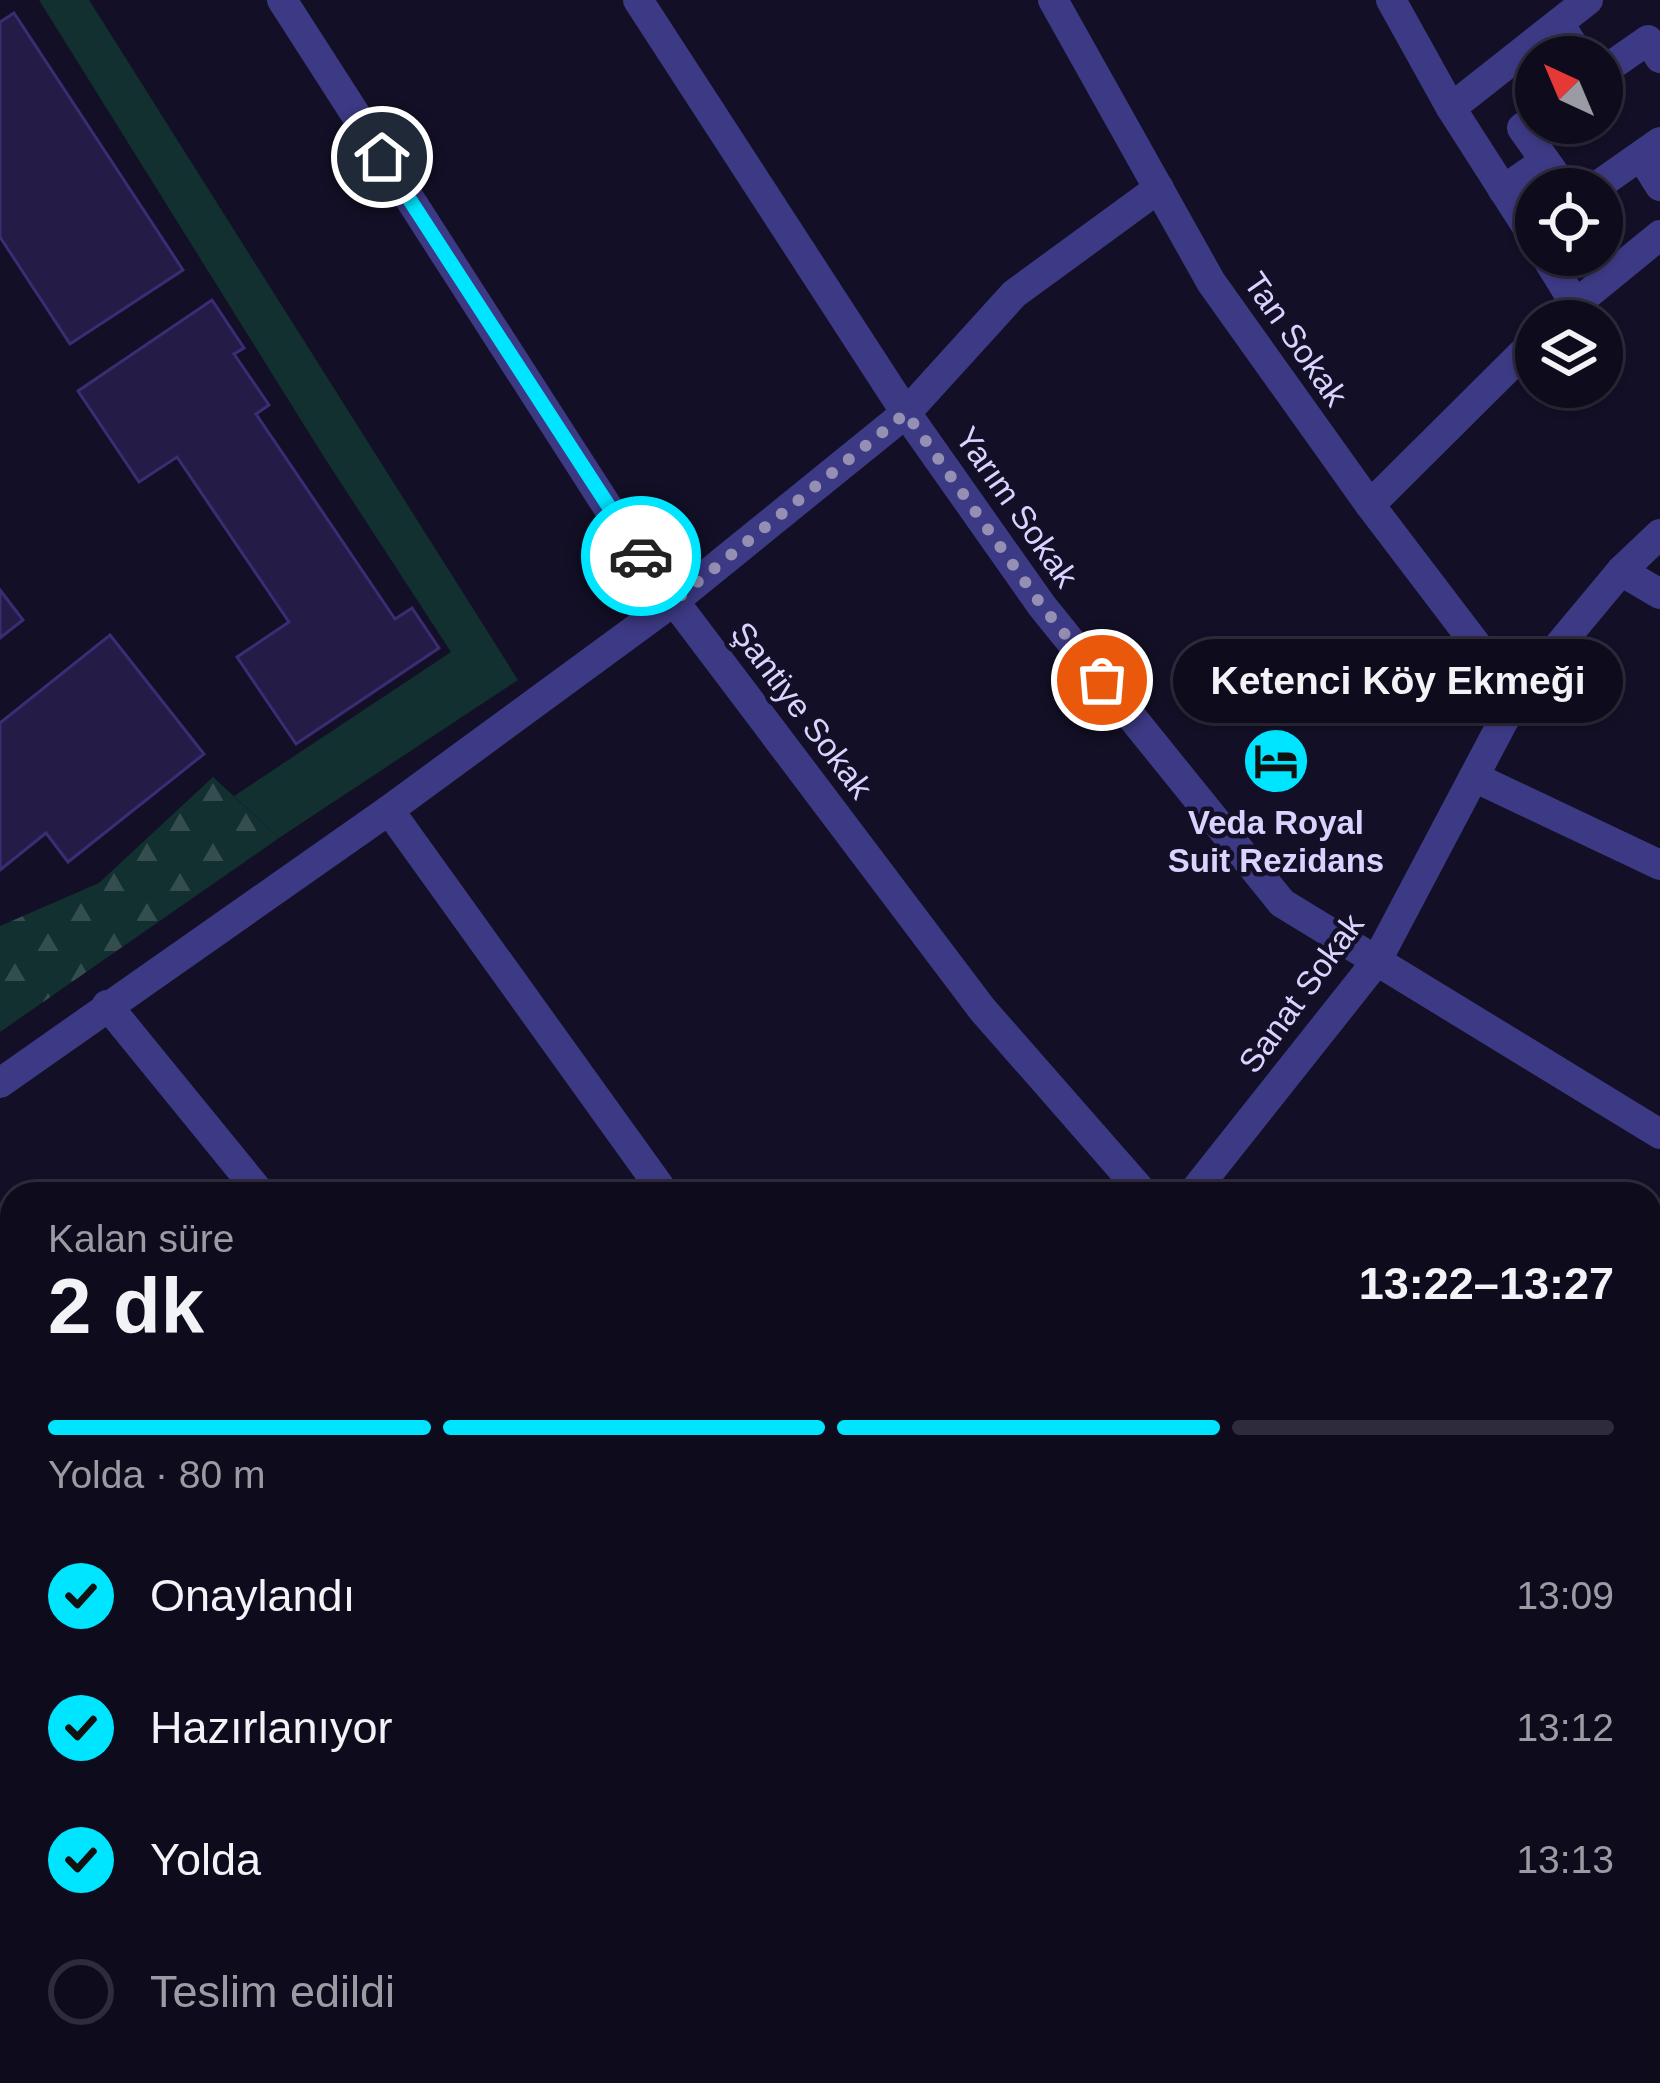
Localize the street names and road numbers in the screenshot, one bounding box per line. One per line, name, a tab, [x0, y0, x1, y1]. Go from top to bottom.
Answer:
street label: Tan Sokak	[1237, 265, 1356, 413]
street label: Yarım Sokak	[948, 420, 1086, 594]
street label: Şantiye Sokak	[724, 615, 881, 806]
street label: Sanat Sokak	[1231, 906, 1371, 1080]

